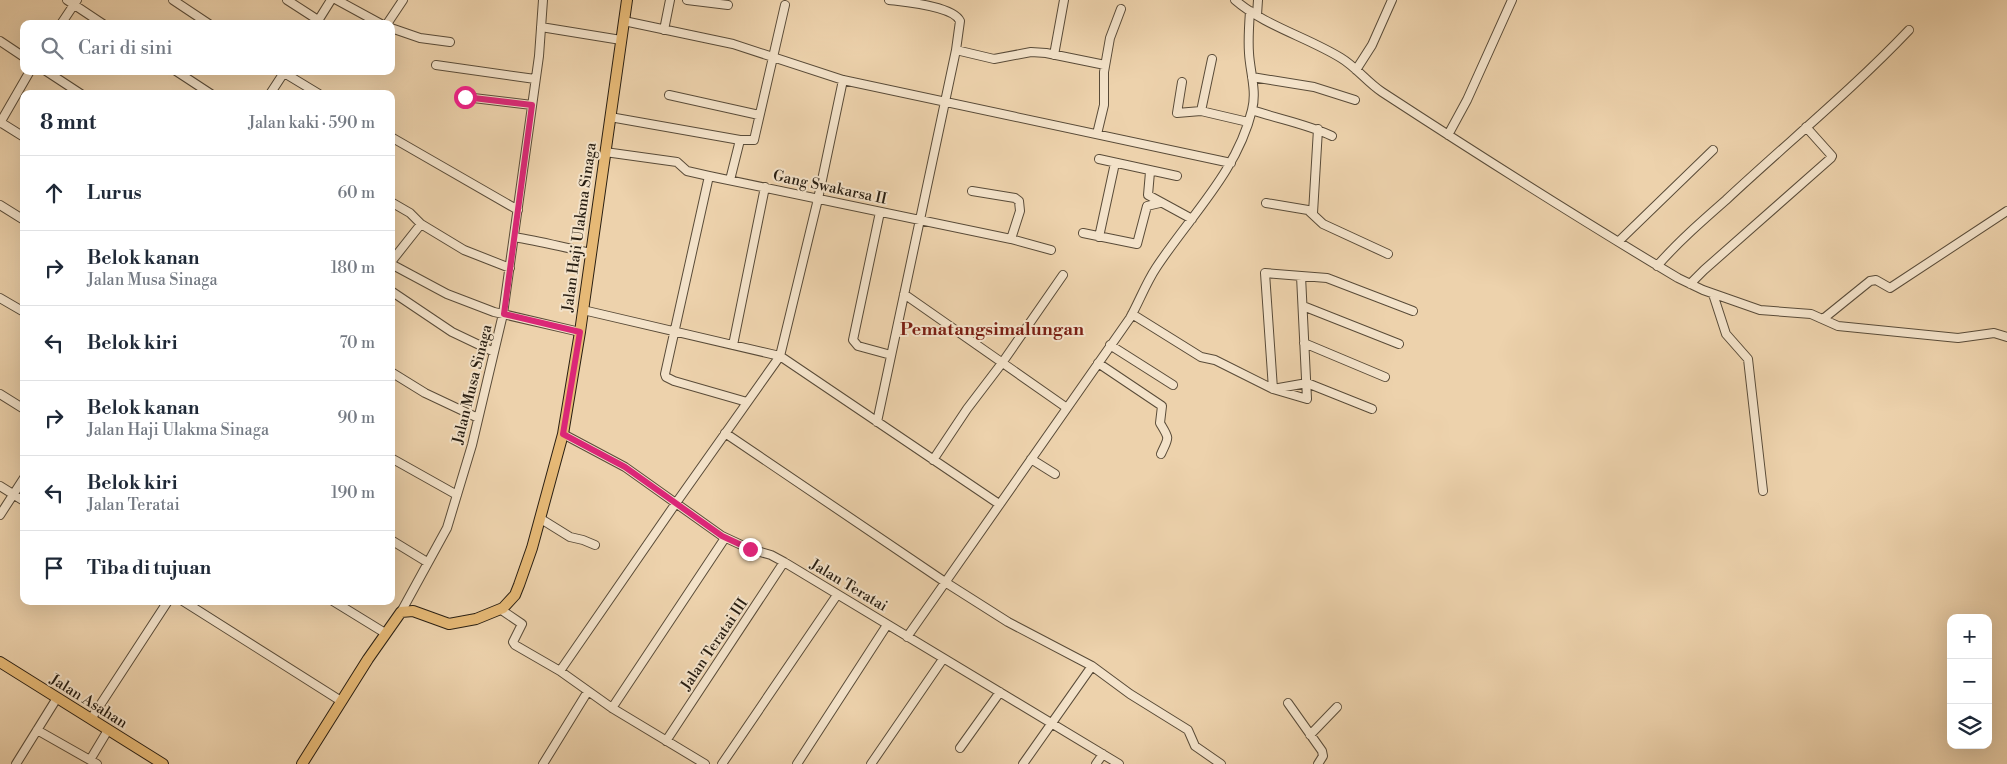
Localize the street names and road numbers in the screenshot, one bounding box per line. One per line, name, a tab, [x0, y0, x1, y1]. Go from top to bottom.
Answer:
street label: Jalan Haji Ulakma Sinaga	[558, 141, 601, 314]
street label: Gang Swakarsa II	[771, 166, 889, 209]
street label: Jalan Musa Sinaga	[448, 322, 497, 447]
street label: Jalan Teratai	[806, 554, 891, 616]
street label: Jalan Teratai III	[676, 594, 752, 695]
street label: Jalan Asahan	[46, 670, 131, 733]

